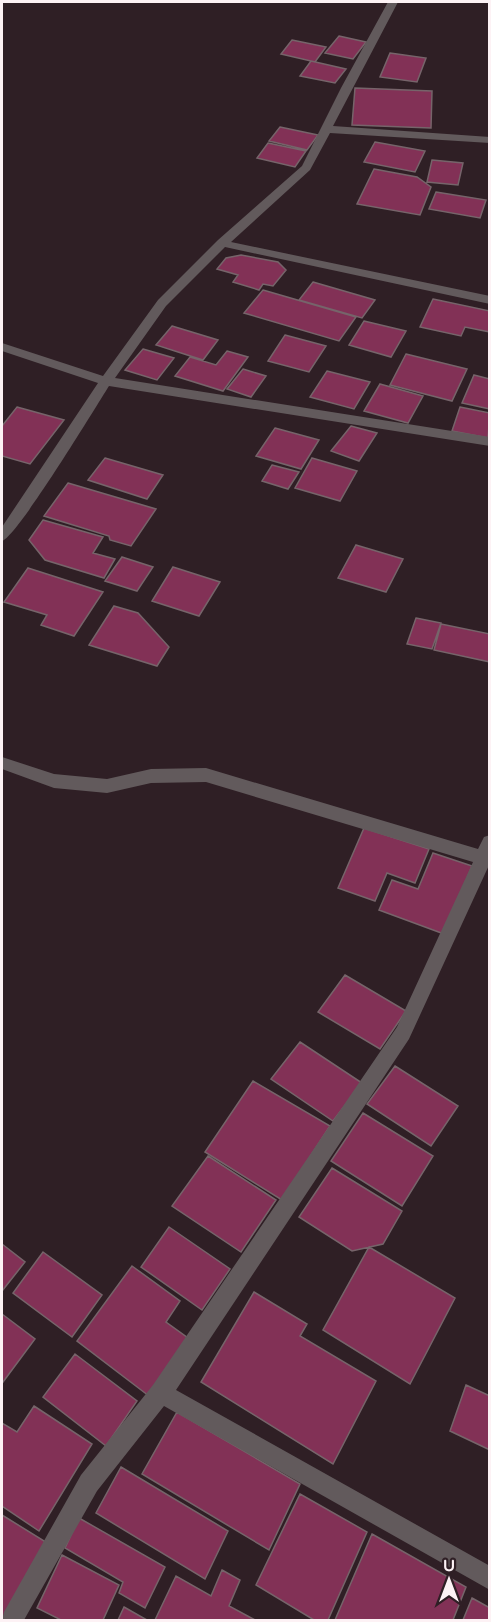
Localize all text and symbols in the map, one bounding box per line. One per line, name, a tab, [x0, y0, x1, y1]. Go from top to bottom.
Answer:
north arrow	[419, 1550, 479, 1610]
text: U	[443, 1556, 455, 1576]

